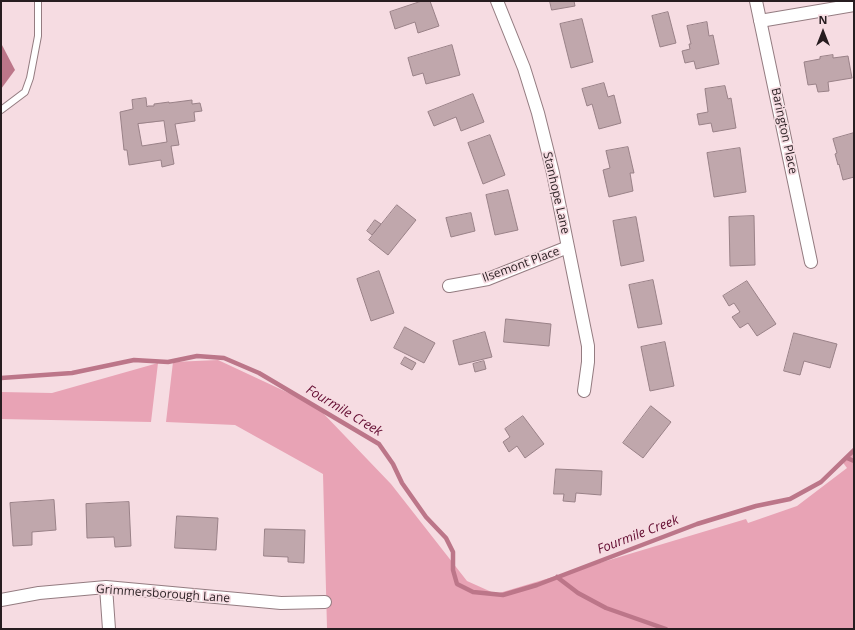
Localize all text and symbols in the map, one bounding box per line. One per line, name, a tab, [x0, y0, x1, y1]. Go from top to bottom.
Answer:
north arrow	[803, 12, 843, 52]
text: N	[819, 12, 827, 27]
street label: Barington Place	[768, 87, 800, 175]
street label: Stanhope Lane	[540, 151, 572, 235]
street label: Ilsemont Place	[480, 244, 562, 286]
water label: Fourmile Creek	[303, 382, 385, 440]
water label: Fourmile Creek	[595, 512, 681, 558]
street label: Grimmersborough Lane	[96, 582, 230, 606]

